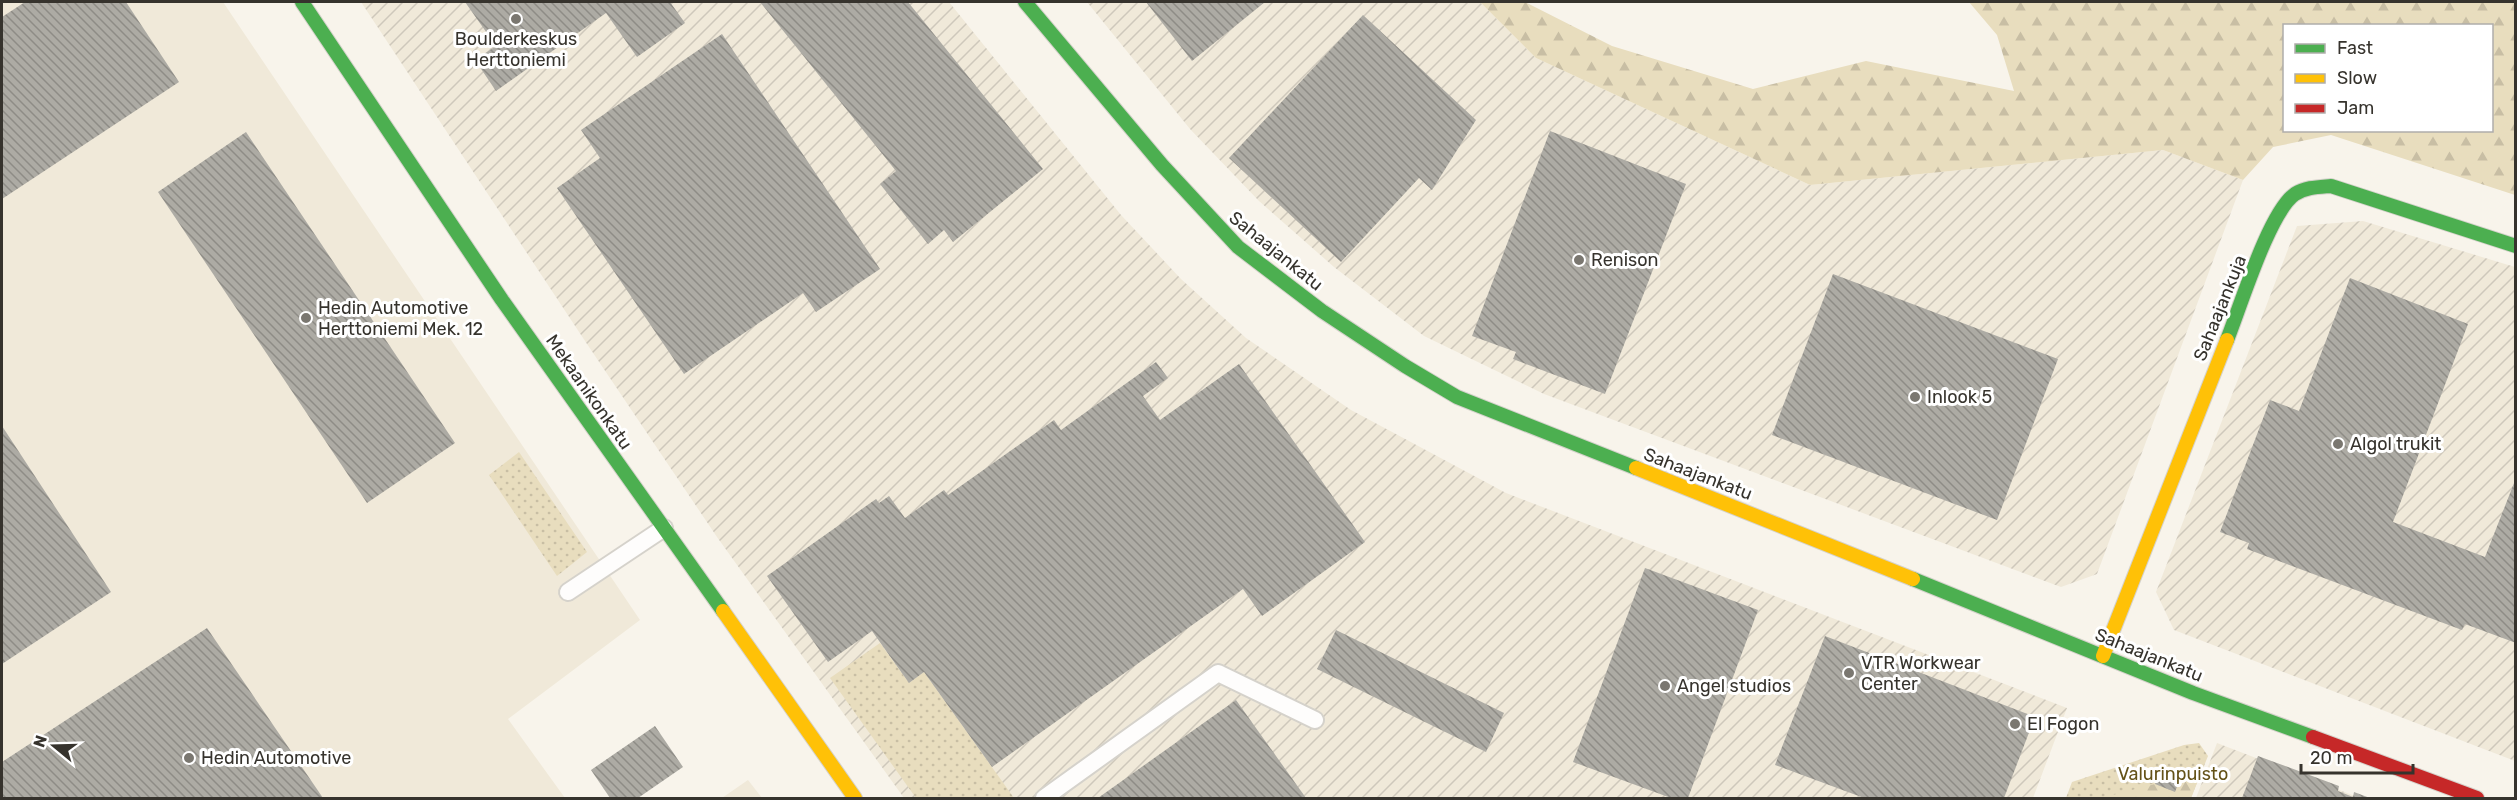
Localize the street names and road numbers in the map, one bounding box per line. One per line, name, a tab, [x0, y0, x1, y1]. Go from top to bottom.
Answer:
street label: Sahaajankatu	[1225, 206, 1327, 296]
street label: Sahaajankuja	[2189, 252, 2251, 364]
street label: Mekaanikonkatu	[541, 330, 637, 454]
street label: Sahaajankatu	[1641, 443, 1755, 505]
street label: Sahaajankatu	[2092, 623, 2206, 687]

